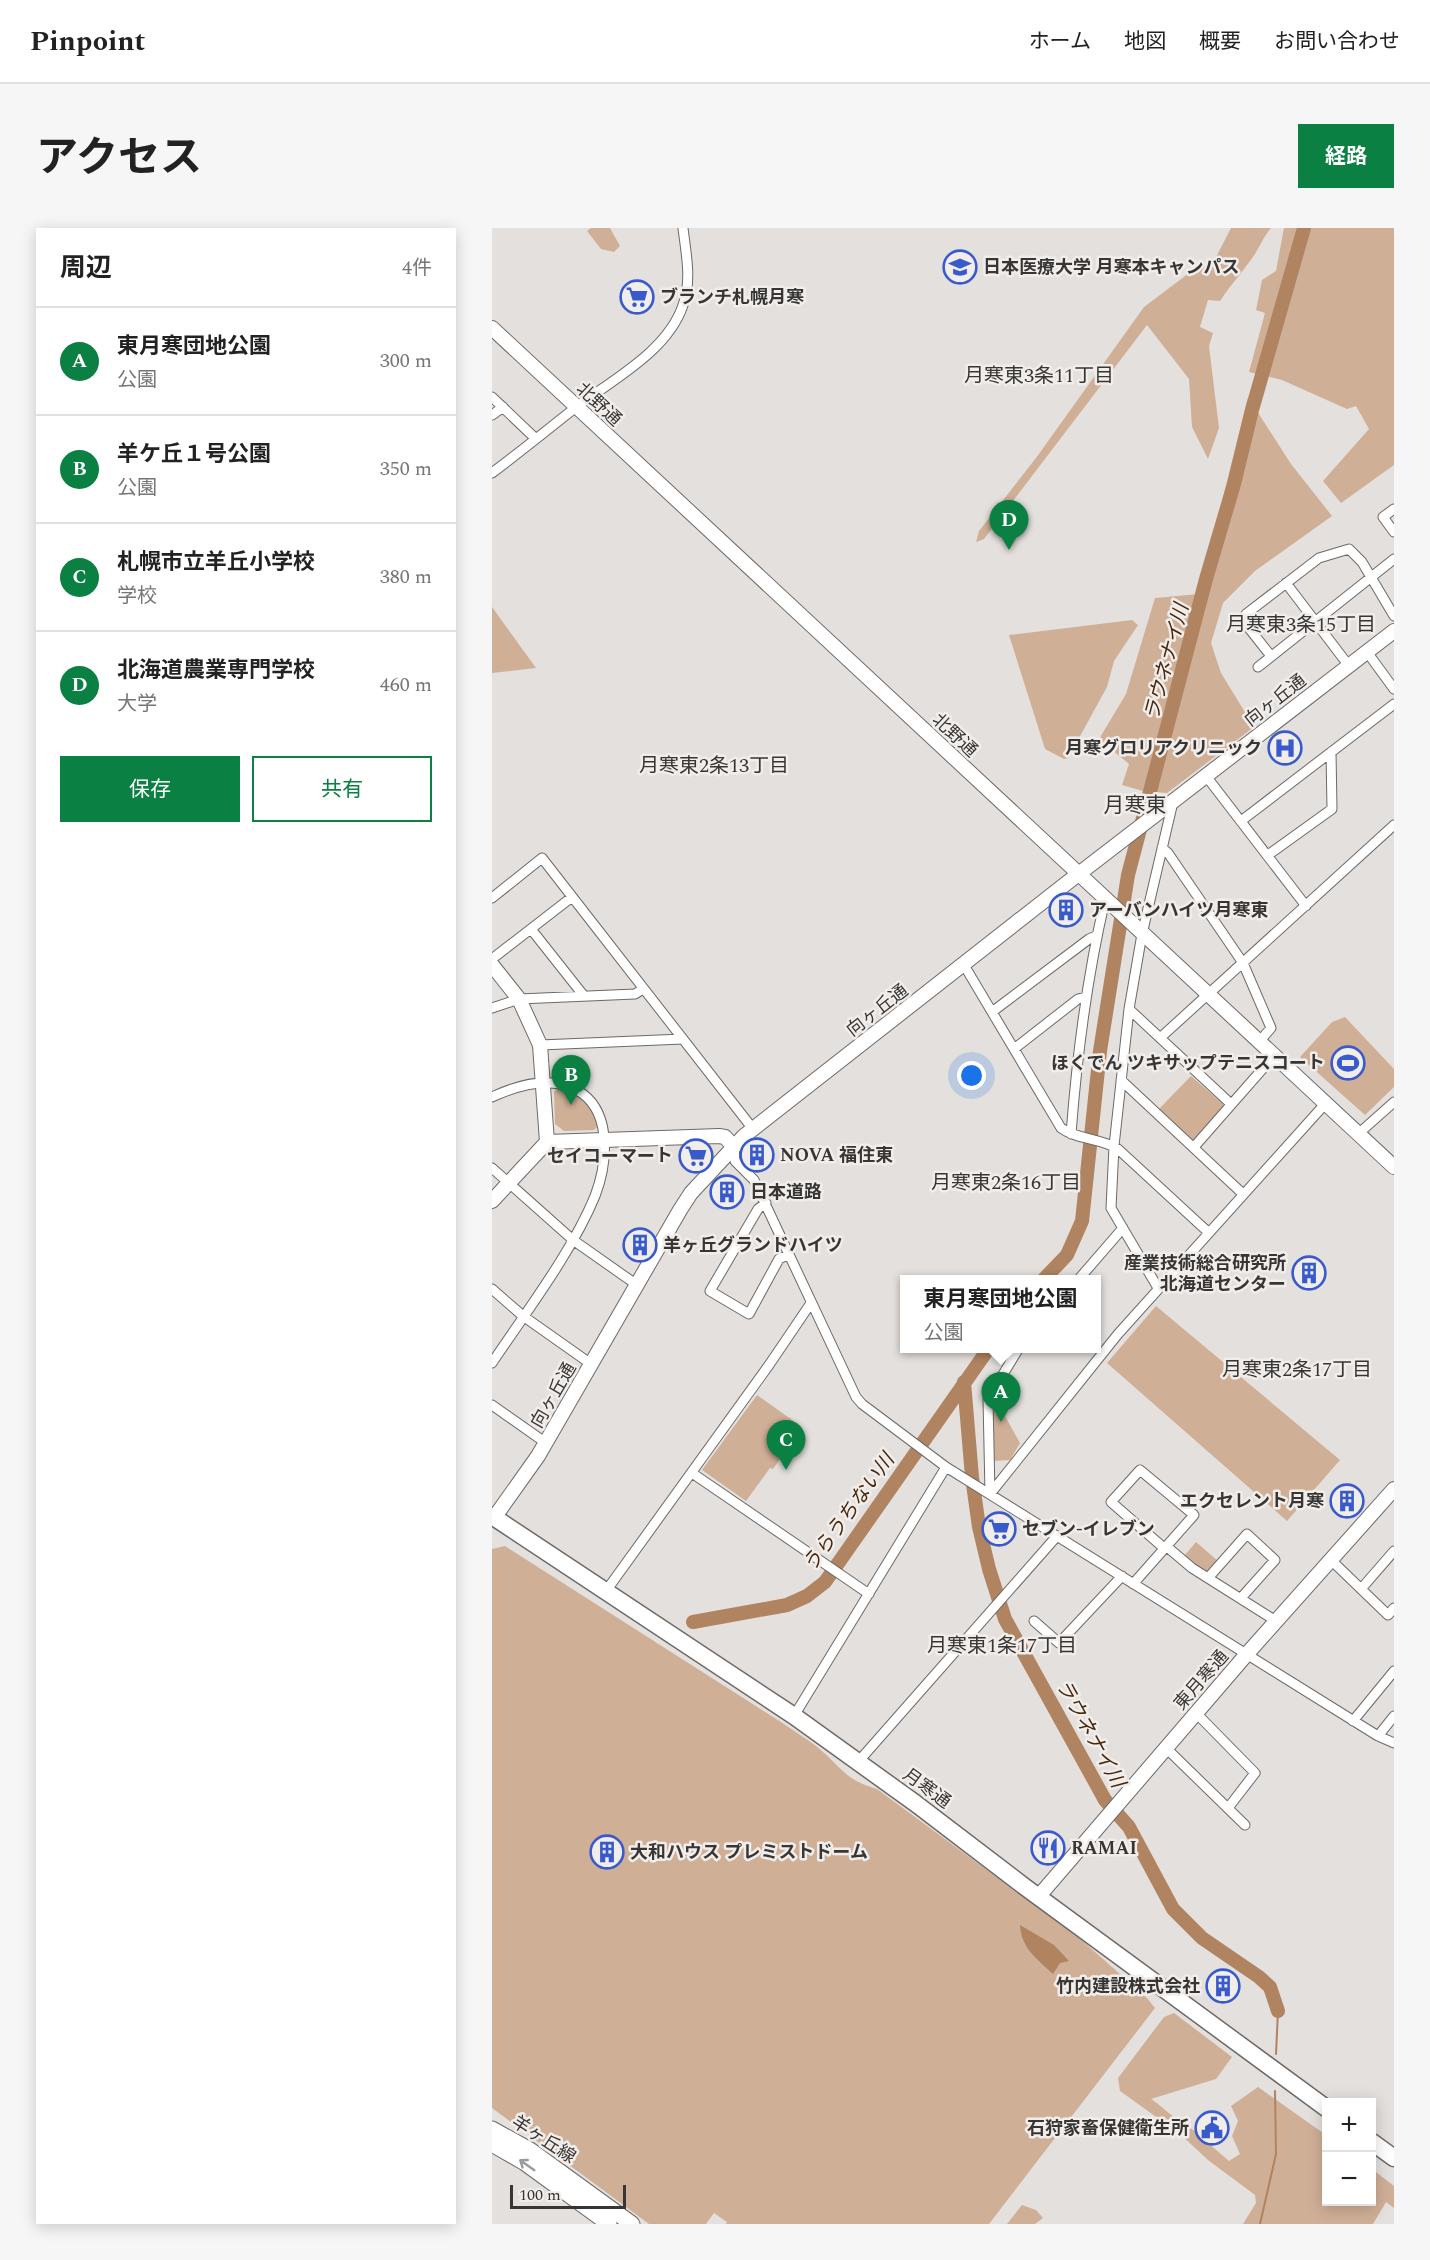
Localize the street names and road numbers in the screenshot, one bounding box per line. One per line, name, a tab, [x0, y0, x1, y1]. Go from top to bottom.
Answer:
street label: 北野通	[570, 376, 628, 433]
street label: 向ヶ丘通	[1239, 668, 1312, 733]
street label: 北野通	[926, 707, 984, 764]
street label: 向ヶ丘通	[841, 978, 914, 1043]
street label: 向ヶ丘通	[524, 1357, 583, 1433]
street label: 東月寒通	[1168, 1644, 1235, 1716]
street label: 月寒通	[897, 1762, 956, 1815]
street label: 羊ヶ丘線	[506, 2108, 581, 2170]

